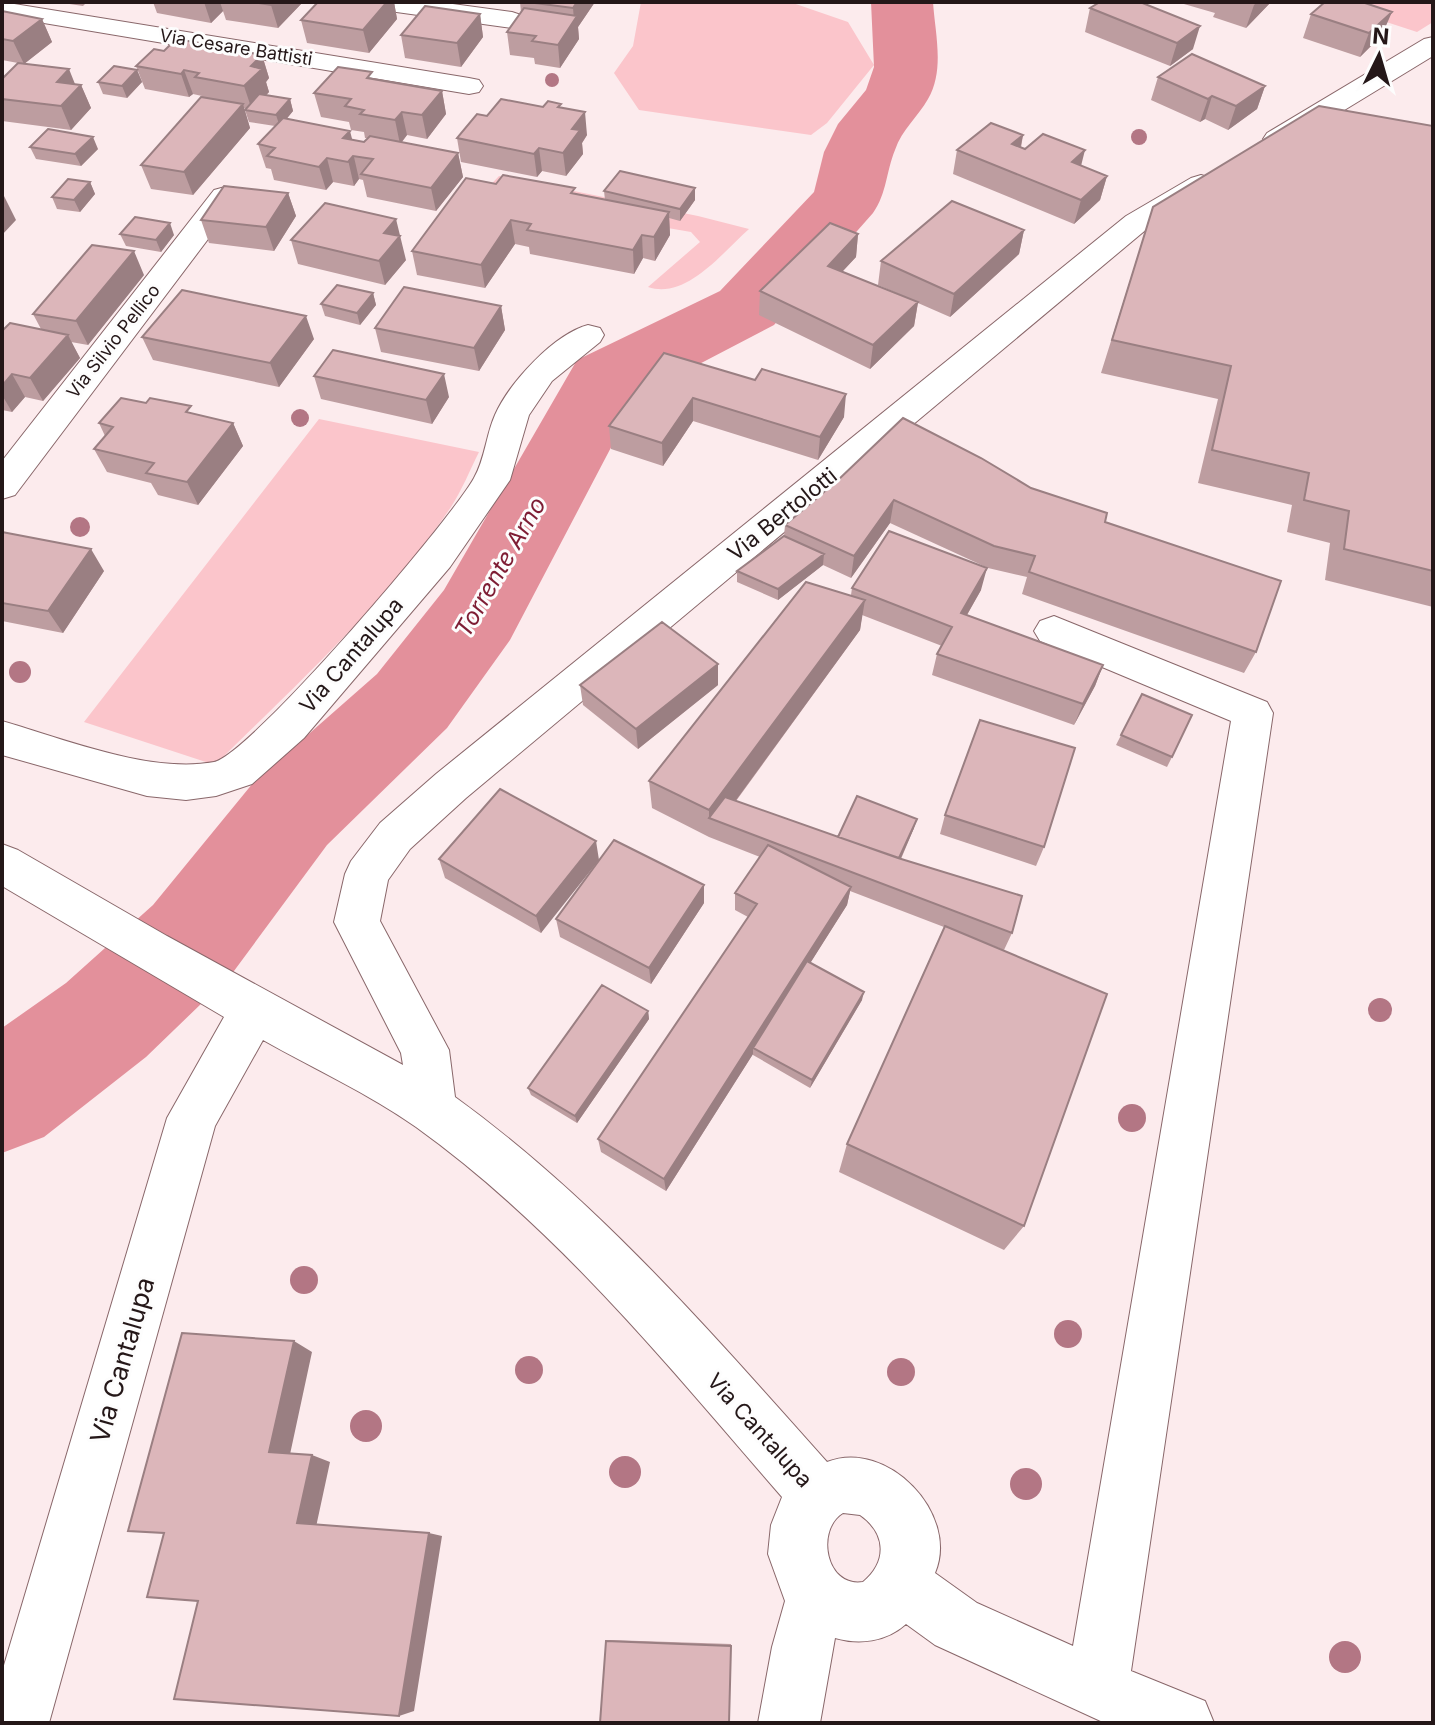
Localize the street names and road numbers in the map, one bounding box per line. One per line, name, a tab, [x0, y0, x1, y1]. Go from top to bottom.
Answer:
street label: Via Cesare Battisti	[158, 25, 314, 69]
street label: Via Silvio Pellico	[62, 280, 164, 402]
street label: Via Bertolotti	[722, 462, 842, 566]
street label: Via Cantalupa	[294, 592, 408, 718]
street label: Via Cantalupa	[84, 1274, 160, 1446]
street label: Via Cantalupa	[702, 1368, 818, 1492]

